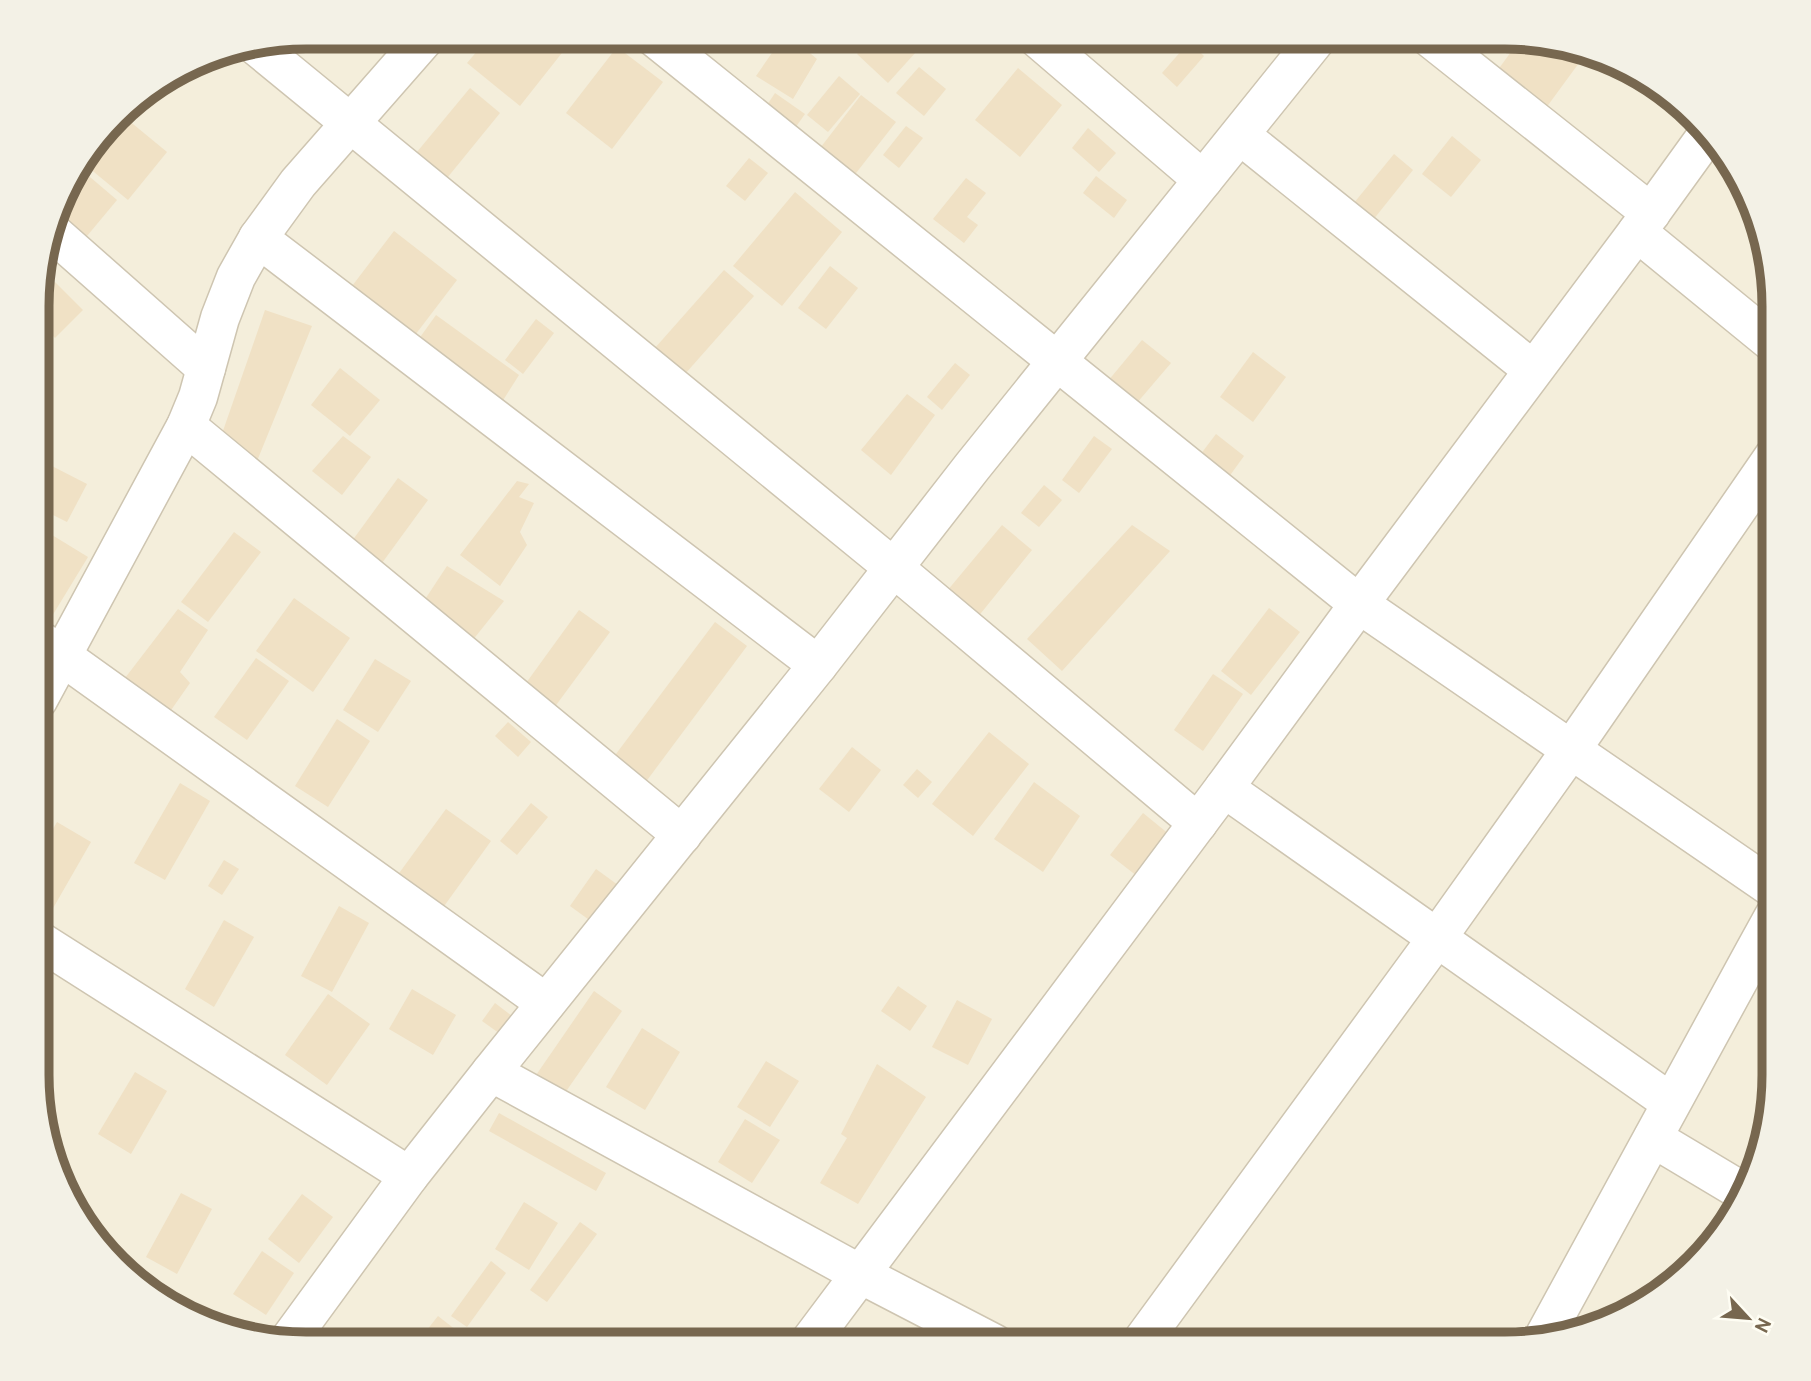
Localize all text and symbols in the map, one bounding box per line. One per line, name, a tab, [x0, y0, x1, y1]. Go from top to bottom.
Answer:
north arrow	[1713, 1283, 1783, 1353]
text: N	[1748, 1313, 1775, 1336]

